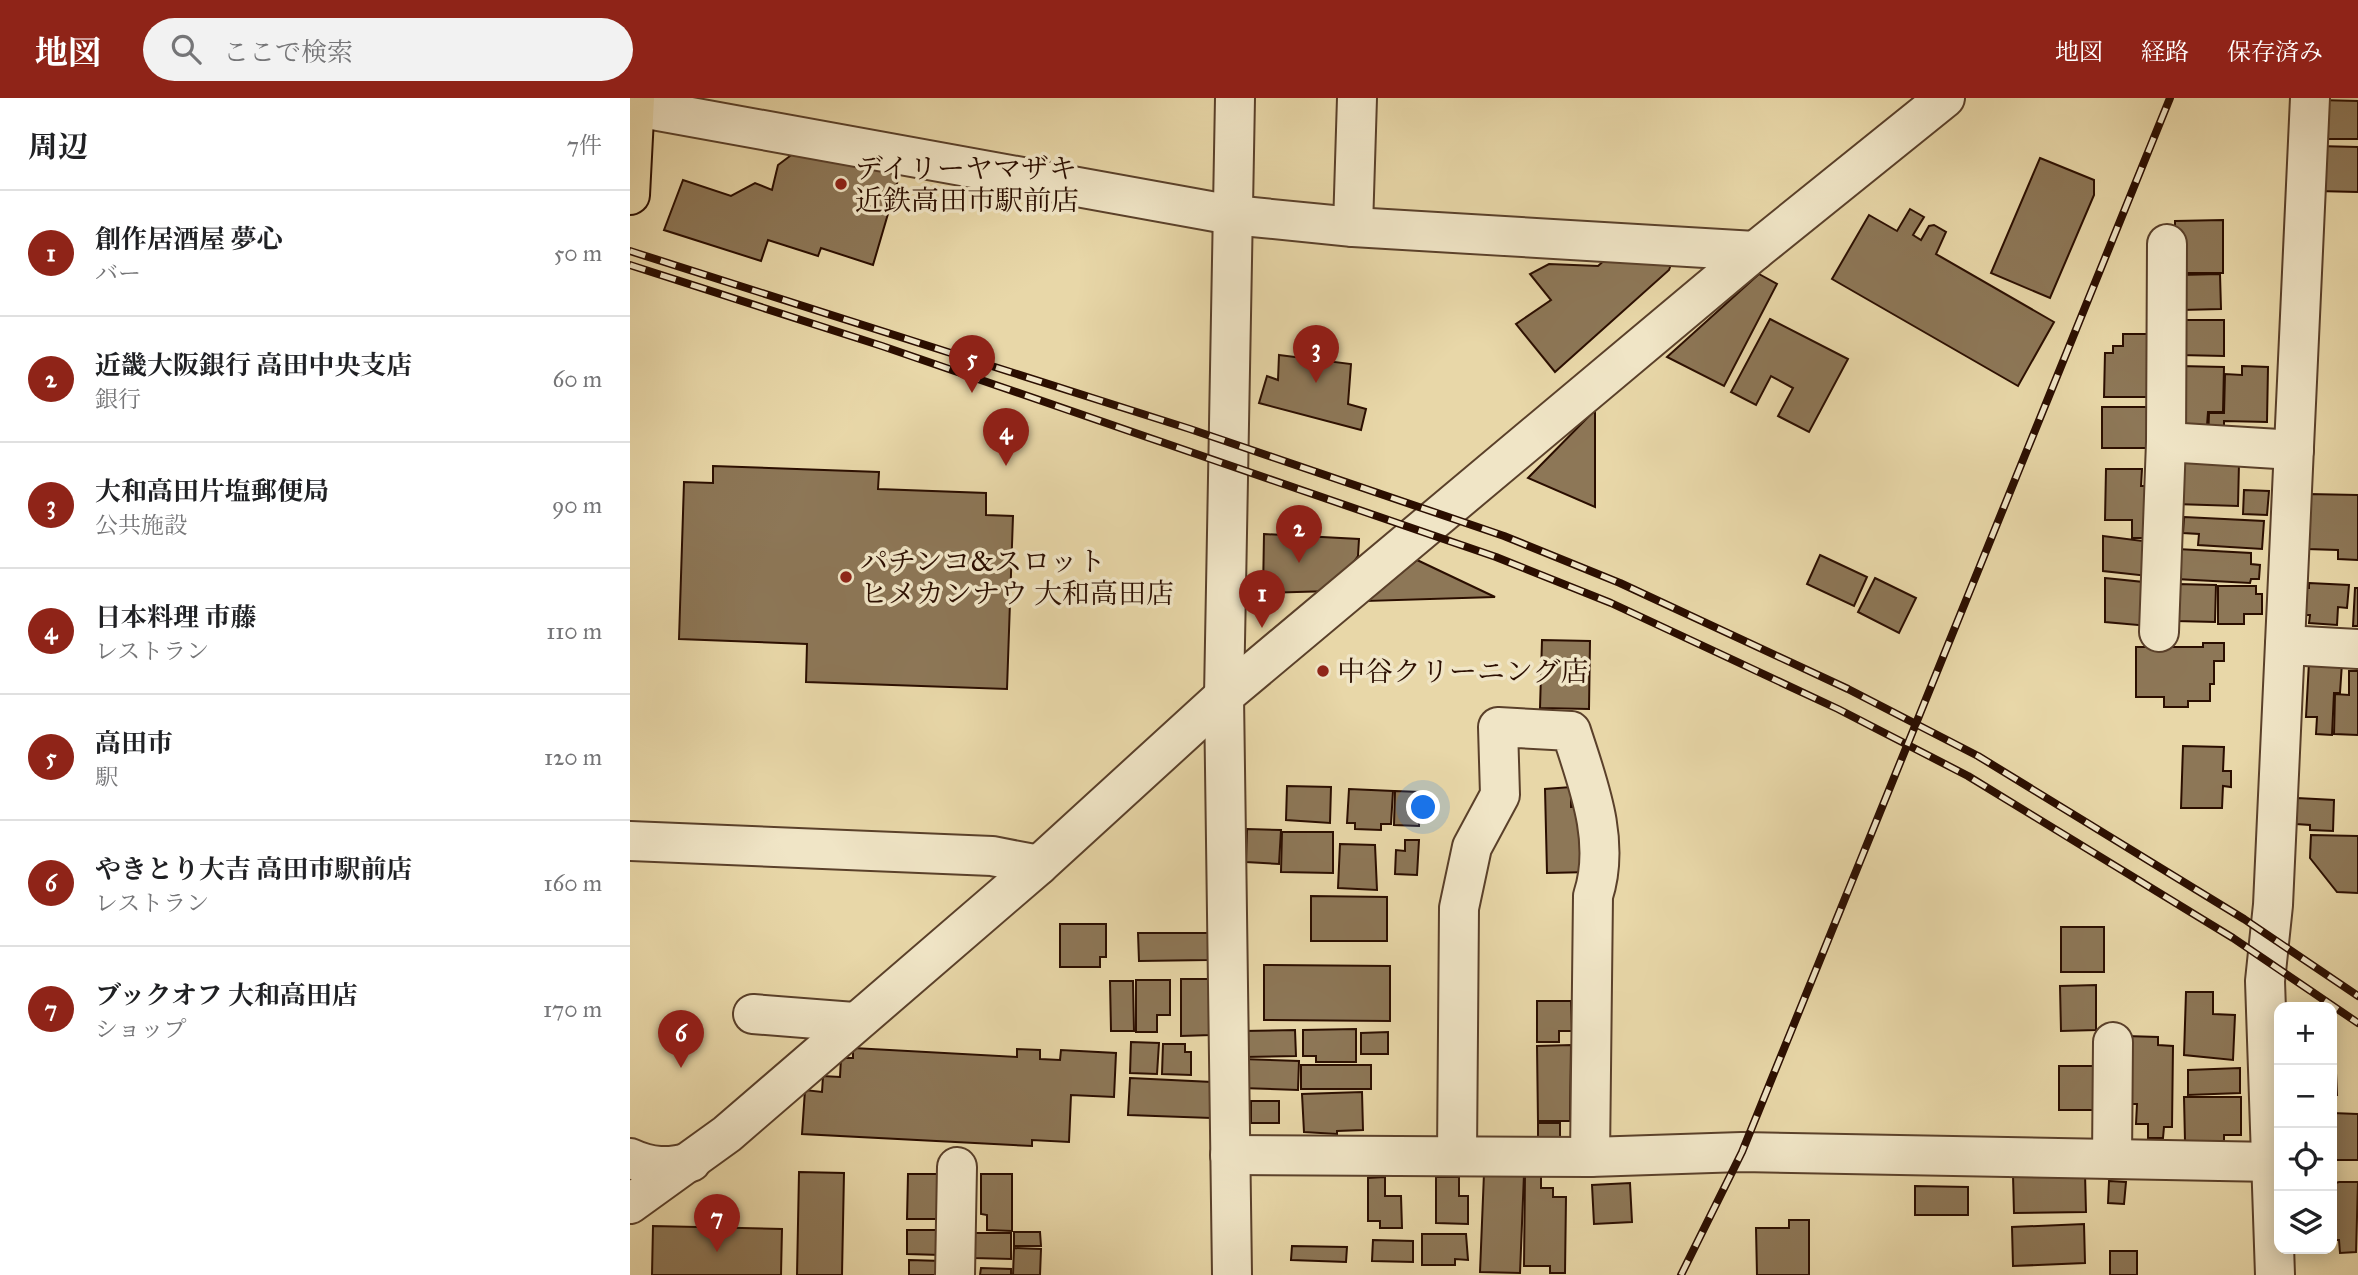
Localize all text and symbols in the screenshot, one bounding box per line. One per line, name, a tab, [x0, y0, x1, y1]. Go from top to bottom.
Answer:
search box	[143, 18, 633, 81]
icon: search	[167, 30, 205, 68]
text: 地図	[35, 33, 101, 73]
text: ここで検索	[223, 36, 353, 68]
text: 地図	[2055, 37, 2103, 67]
text: 経路	[2141, 37, 2189, 67]
text: 保存済み	[2227, 37, 2323, 67]
text: 周辺	[28, 129, 88, 165]
text: 7件	[567, 131, 602, 159]
place label: デイリーヤマザキ 近鉄高田市駅前店	[855, 151, 1079, 218]
marker: デイリーヤマザキ 近鉄高田市駅前店	[833, 176, 849, 192]
text: 創作居酒屋 夢心	[95, 223, 283, 255]
text: 1	[46, 239, 56, 267]
text: 50 m	[554, 239, 602, 267]
text: バー	[95, 259, 141, 287]
pin: 3	[1293, 325, 1339, 383]
pin: 5	[949, 335, 995, 393]
text: 近畿大阪銀行 高田中央支店	[95, 349, 413, 381]
text: 2	[45, 365, 57, 393]
text: 60 m	[553, 365, 602, 393]
text: 銀行	[95, 385, 141, 413]
pin: 4	[983, 408, 1029, 466]
text: 大和高田片塩郵便局	[95, 475, 329, 507]
text: 3	[46, 491, 56, 519]
text: 90 m	[552, 491, 602, 519]
pin: 2	[1276, 505, 1322, 563]
text: 公共施設	[95, 511, 187, 539]
place label: パチンコ&スロット ヒメカンナウ 大和高田店	[860, 544, 1174, 611]
marker: パチンコ&スロット ヒメカンナウ 大和高田店	[838, 569, 854, 585]
pin: 1	[1239, 570, 1285, 628]
text: 日本料理 市藤	[95, 601, 257, 633]
text: 4	[45, 617, 57, 645]
text: 110 m	[546, 617, 602, 645]
text: レストラン	[95, 637, 209, 665]
place label: 中谷クリーニング店	[1337, 654, 1588, 689]
marker: 中谷クリーニング店	[1315, 663, 1331, 679]
text: 高田市	[95, 727, 173, 759]
text: 5	[46, 743, 56, 771]
text: 120 m	[544, 743, 602, 771]
text: 駅	[95, 763, 118, 791]
your location	[1406, 790, 1440, 824]
text: やきとり大吉 高田市駅前店	[95, 853, 413, 885]
text: 6	[45, 869, 57, 897]
text: 160 m	[544, 869, 602, 897]
text: レストラン	[95, 889, 209, 917]
text: ブックオフ 大和高田店	[95, 979, 358, 1011]
text: 7	[45, 995, 57, 1023]
text: 170 m	[543, 995, 602, 1023]
map controls	[2274, 1002, 2337, 1254]
button: +	[2274, 1002, 2337, 1065]
pin: 6	[658, 1010, 704, 1068]
text: ショップ	[95, 1015, 187, 1043]
button: −	[2274, 1065, 2337, 1128]
button: locate	[2274, 1128, 2337, 1191]
button: layers	[2274, 1191, 2337, 1254]
pin: 7	[694, 1194, 740, 1252]

